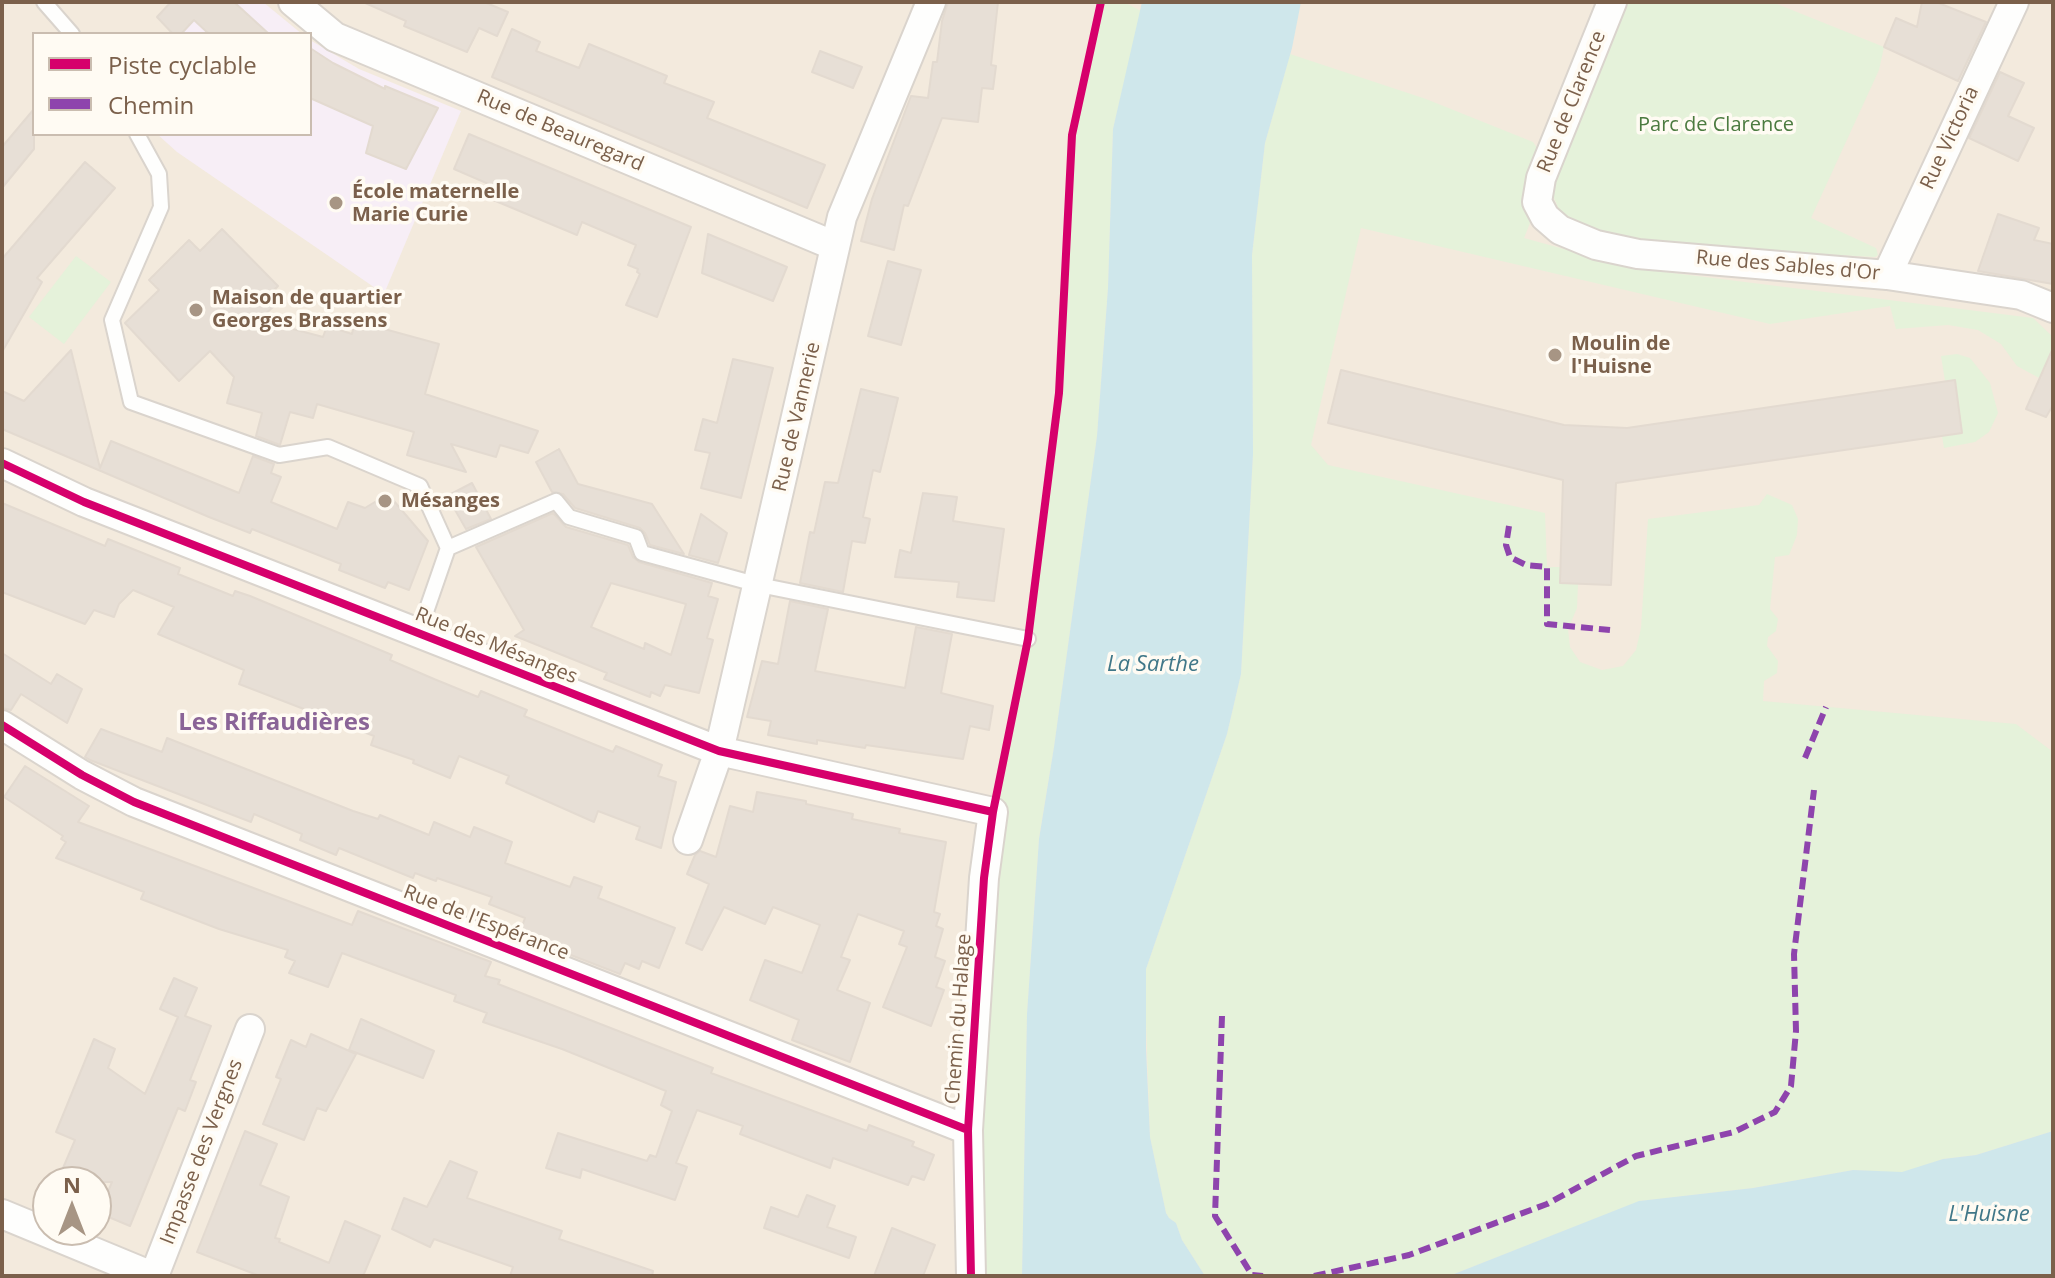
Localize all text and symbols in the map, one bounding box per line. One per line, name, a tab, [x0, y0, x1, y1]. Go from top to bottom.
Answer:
street label: Rue de Clarence	[1533, 28, 1611, 176]
legend	[32, 32, 312, 136]
text: Piste cyclable	[108, 48, 257, 81]
street label: Rue Victoria	[1916, 83, 1984, 193]
street label: Rue de Beauregard	[473, 85, 647, 177]
text: Chemin	[108, 88, 194, 121]
park label: Parc de Clarence	[1638, 113, 1794, 137]
place label: École maternelle Marie Curie	[352, 180, 519, 227]
marker: École maternelle Marie Curie	[327, 194, 345, 212]
street label: Rue des Sables d'Or	[1695, 246, 1881, 286]
place label: Maison de quartier Georges Brassens	[212, 286, 402, 333]
marker: Maison de quartier Georges Brassens	[187, 301, 205, 319]
place label: Moulin de l'Huisne	[1571, 332, 1670, 379]
street label: Rue de Vannerie	[768, 340, 826, 494]
marker: Moulin de l'Huisne	[1546, 346, 1564, 364]
place label: Mésanges	[401, 489, 500, 513]
marker: Mésanges	[376, 492, 394, 510]
street label: Rue des Mésanges	[411, 602, 581, 690]
water label: La Sarthe	[1107, 652, 1199, 678]
district label: Les Riffaudières	[178, 709, 370, 737]
street label: Rue de l'Espérance	[400, 880, 572, 966]
street label: Chemin du Halage	[941, 933, 977, 1105]
street label: Impasse des Vergnes	[156, 1056, 248, 1248]
north arrow	[32, 1166, 112, 1246]
text: N	[63, 1169, 81, 1199]
water label: L'Huisne	[1948, 1202, 2030, 1228]

